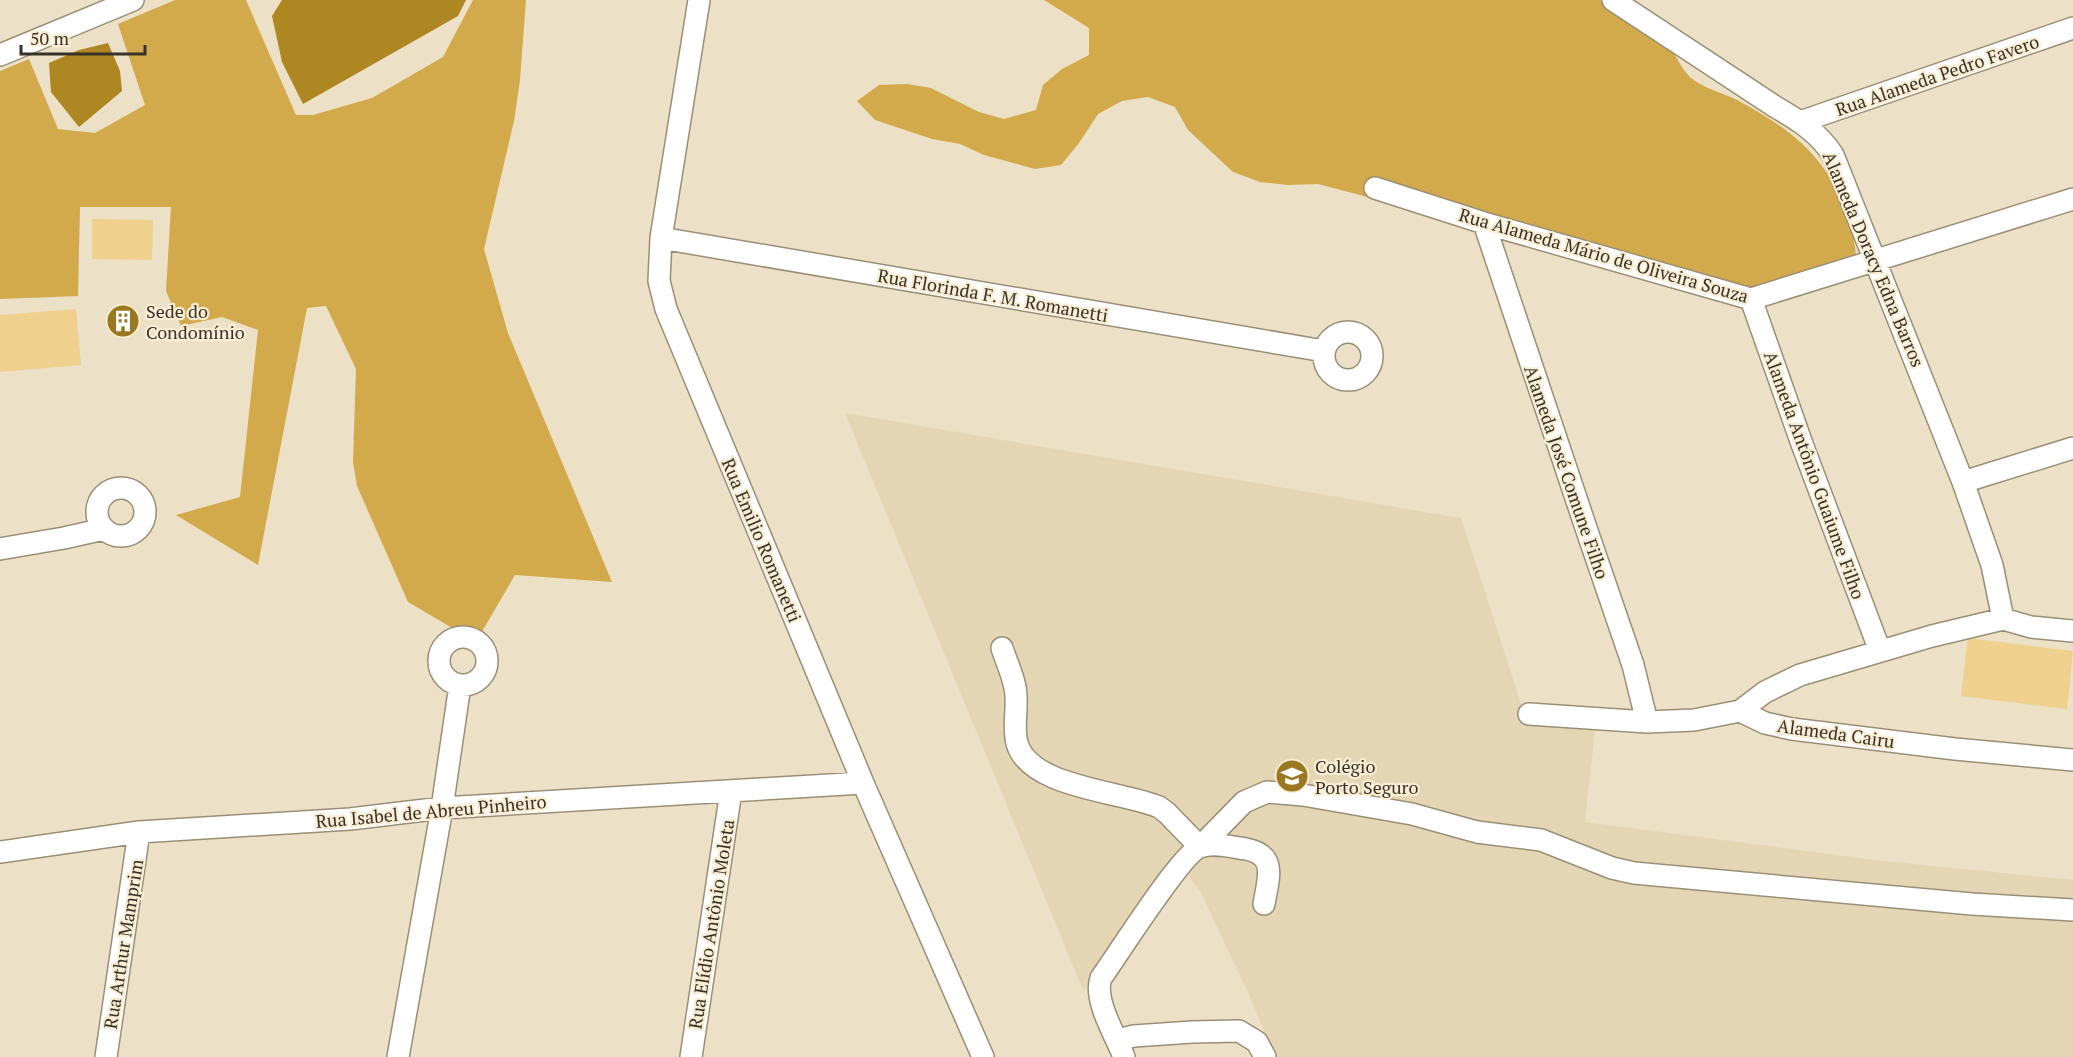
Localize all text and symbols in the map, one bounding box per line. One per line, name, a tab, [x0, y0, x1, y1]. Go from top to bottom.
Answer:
scale bar	[21, 18, 146, 56]
text: 50 m	[30, 26, 70, 50]
street label: Rua Alameda Pedro Favero	[1832, 29, 2042, 121]
street label: Alameda Doracy Edna Barros	[1818, 148, 1930, 370]
street label: Rua Alameda Mário de Oliveira Souza	[1456, 202, 1752, 308]
street label: Rua Florinda F. M. Romanetti	[876, 263, 1110, 327]
place label: Sede do Condomínio	[146, 299, 245, 344]
building icon: Sede do Condomínio	[105, 303, 141, 339]
street label: Alameda Antônio Guaiume Filho	[1759, 348, 1871, 602]
street label: Alameda José Comune Filho	[1519, 362, 1615, 582]
street label: Rua Emilio Romanetti	[717, 454, 807, 626]
street label: Alameda Cairu	[1776, 713, 1896, 753]
place label: Colégio Porto Seguro	[1315, 754, 1418, 799]
school or university icon: Colégio Porto Seguro	[1274, 758, 1310, 794]
street label: Rua Isabel de Abreu Pinheiro	[315, 789, 548, 833]
street label: Rua Elídio Antônio Moleta	[683, 818, 739, 1030]
street label: Rua Arthur Mamprim	[98, 857, 148, 1030]

